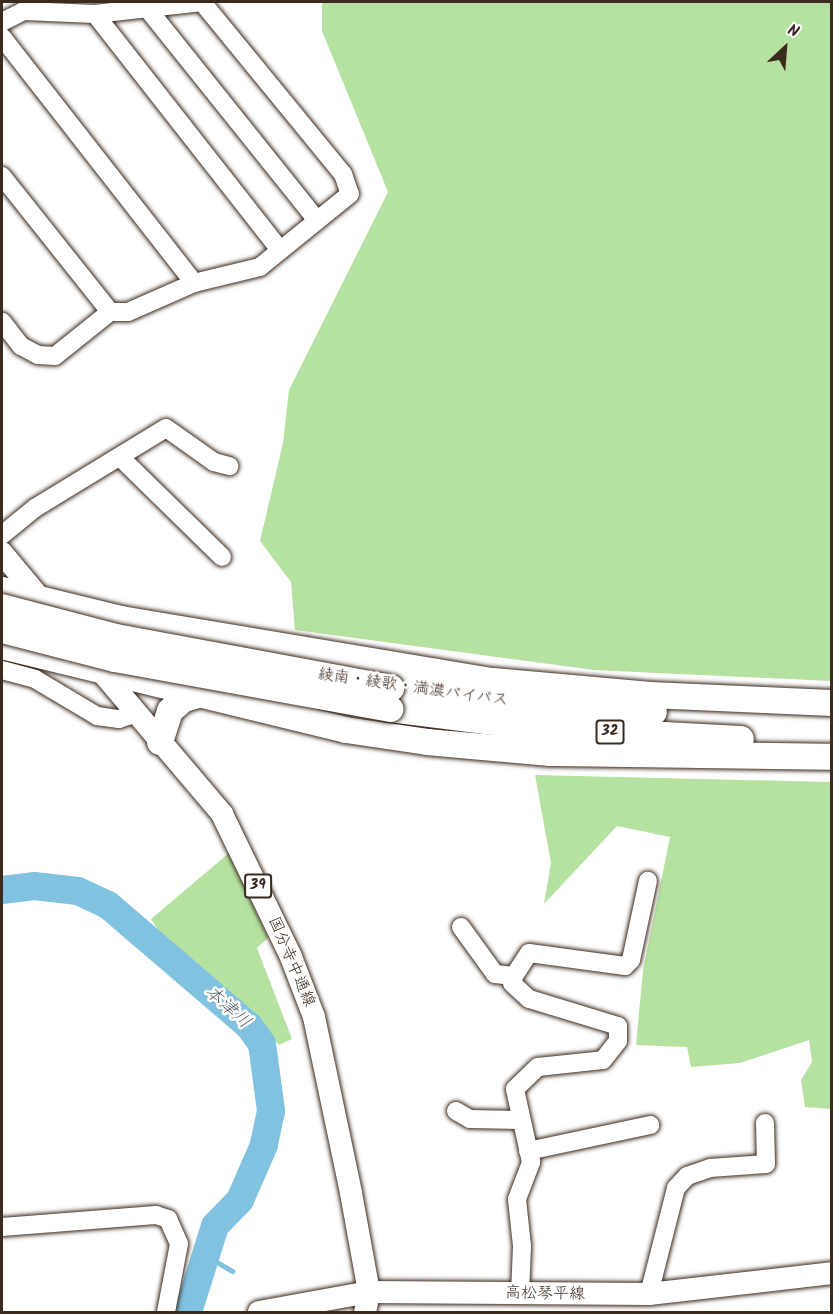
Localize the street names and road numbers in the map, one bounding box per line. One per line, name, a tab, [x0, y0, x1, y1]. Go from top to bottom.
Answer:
street label: 綾南・綾歌・満濃バイパス	[317, 665, 509, 711]
road number: 32	[595, 720, 625, 744]
road number: 39	[243, 874, 273, 898]
street label: 国分寺中通線	[263, 914, 319, 1010]
street label: 高松琴平線	[505, 1284, 585, 1304]

